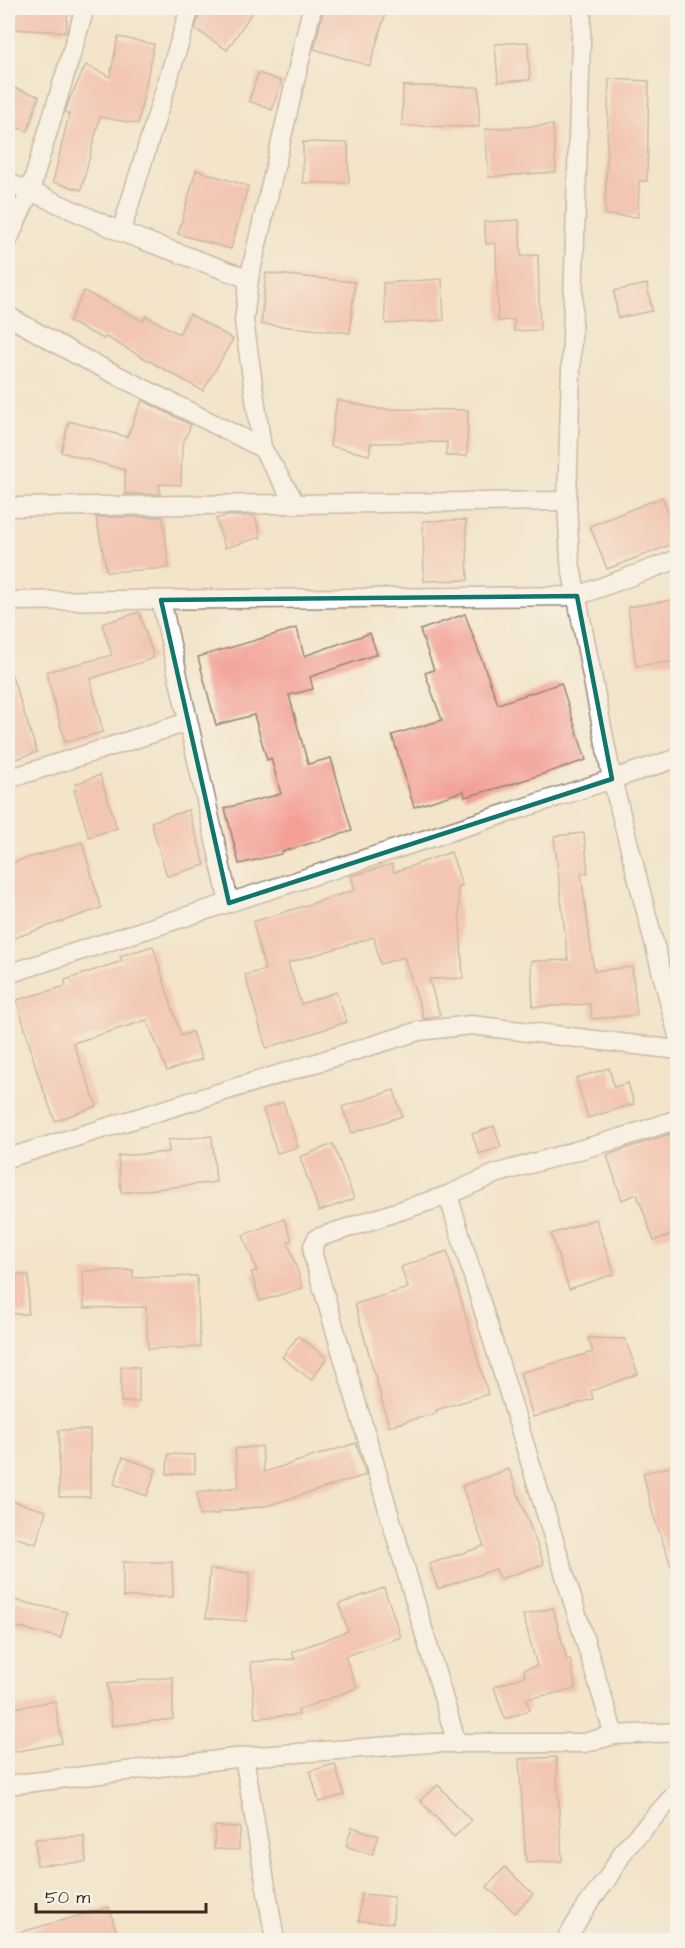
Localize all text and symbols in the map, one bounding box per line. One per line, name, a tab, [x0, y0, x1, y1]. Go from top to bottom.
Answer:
scale bar	[36, 1876, 206, 1914]
text: 50 m	[45, 1885, 90, 1910]

